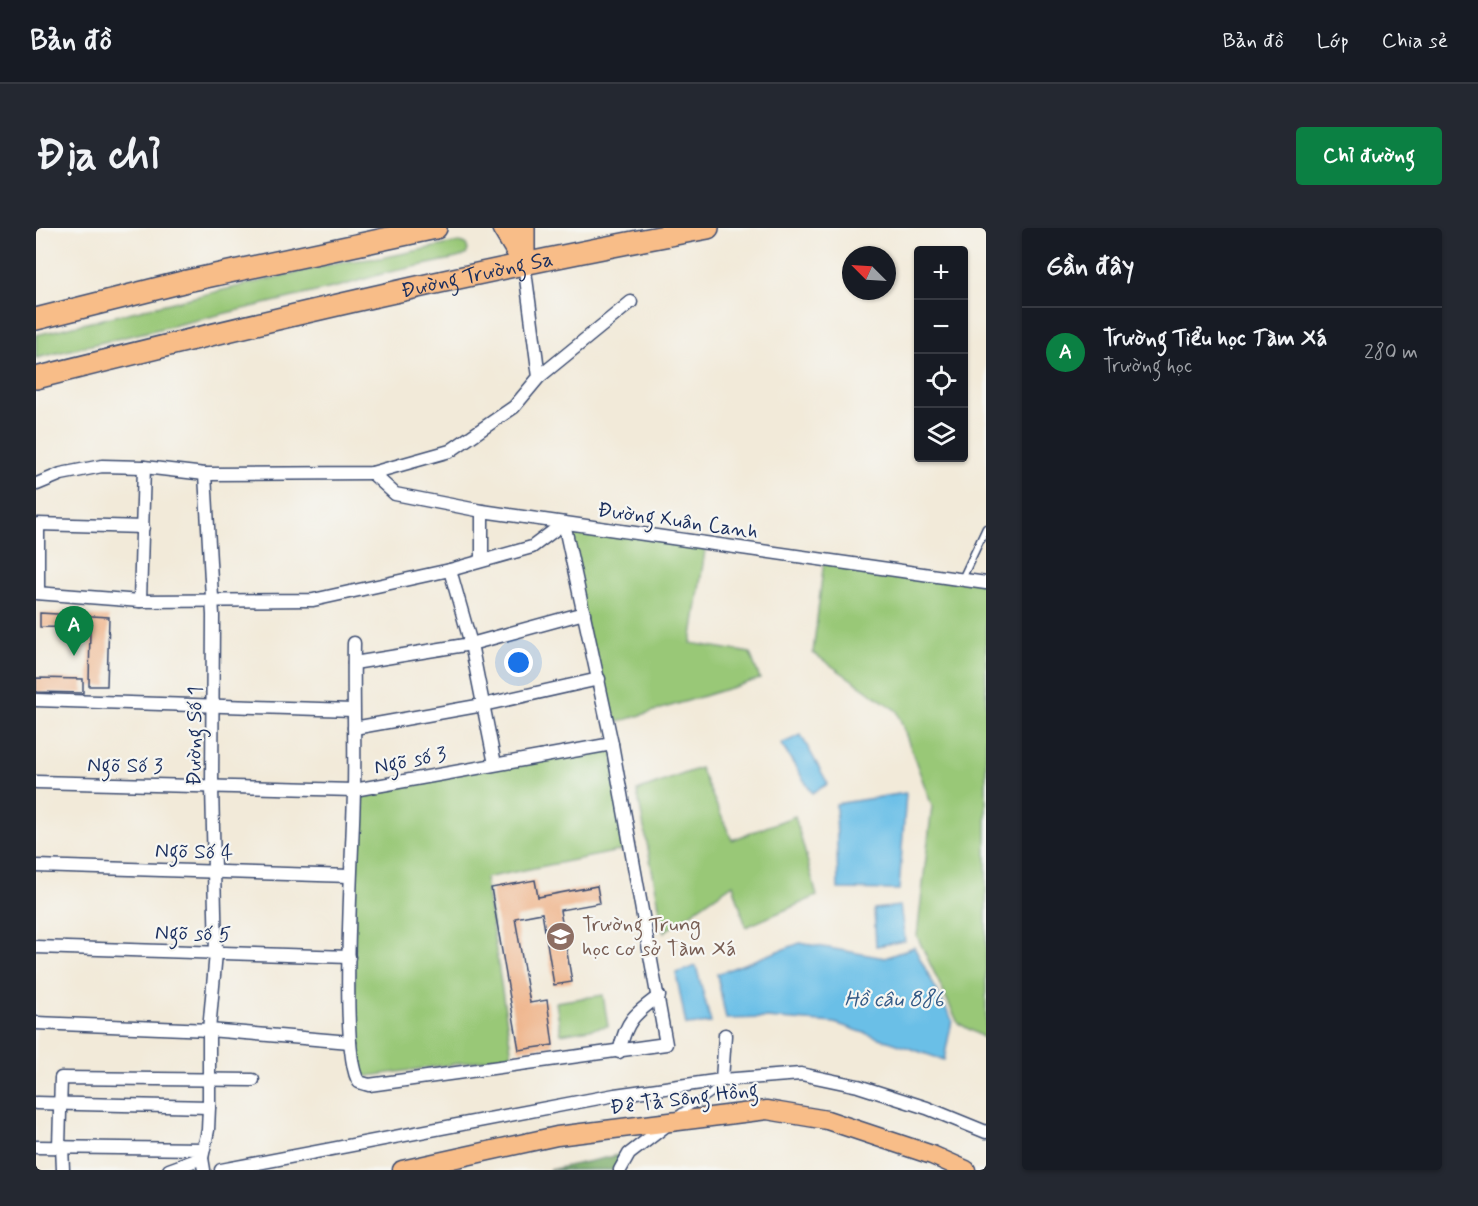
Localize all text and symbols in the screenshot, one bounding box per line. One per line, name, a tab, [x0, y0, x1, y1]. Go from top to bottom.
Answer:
text: Bản đồ	[30, 23, 112, 60]
text: Bản đồ	[1223, 27, 1284, 55]
text: Lớp	[1317, 27, 1349, 55]
text: Chia sẻ	[1382, 27, 1448, 55]
button: Chỉ đường	[1296, 127, 1442, 185]
text: Địa chỉ	[36, 129, 161, 184]
street label: Đường Trường Sa	[398, 245, 556, 305]
north arrow	[842, 246, 896, 300]
map controls	[914, 246, 968, 462]
button: +	[914, 246, 968, 300]
text: Gần đây	[1046, 250, 1134, 284]
button: −	[914, 300, 968, 354]
text: Trường Tiểu học Tàm Xá	[1103, 325, 1327, 353]
text: A	[1059, 339, 1072, 366]
text: 280 m	[1364, 339, 1418, 366]
text: Trường học	[1103, 353, 1192, 380]
button: locate	[914, 354, 968, 408]
button: layers	[914, 408, 968, 462]
street label: Đường Xuân Canh	[595, 496, 760, 548]
pin: A	[54, 606, 93, 656]
your location	[504, 648, 533, 677]
street label: Đường Số 1	[180, 686, 212, 786]
street label: Ngõ số 3	[372, 740, 450, 784]
street label: Ngõ Số 3	[87, 751, 163, 783]
street label: Ngõ Số 4	[154, 837, 234, 869]
place label: Trường Trung học cơ sở Tàm Xá	[582, 911, 736, 963]
street label: Ngõ số 5	[154, 919, 232, 951]
school or university icon: Trường Trung học cơ sở Tàm Xá	[545, 920, 577, 952]
water label: Hồ câu 886	[844, 986, 944, 1014]
street label: Đê Tả Sông Hồng	[608, 1076, 760, 1124]

